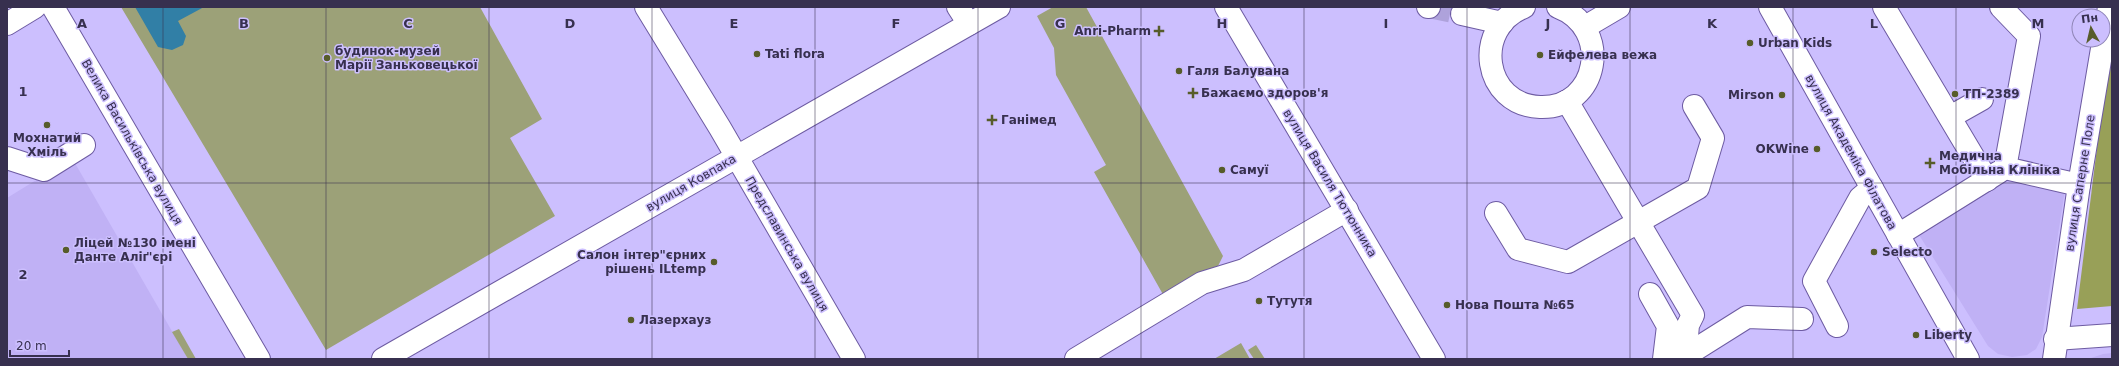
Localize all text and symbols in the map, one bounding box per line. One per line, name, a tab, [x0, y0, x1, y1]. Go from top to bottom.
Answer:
north arrow	[2071, 8, 2111, 48]
text: Пн	[2080, 11, 2099, 26]
text: A	[77, 16, 87, 31]
text: B	[239, 16, 249, 31]
text: C	[403, 16, 413, 31]
text: D	[565, 16, 576, 31]
text: E	[730, 16, 738, 31]
text: F	[892, 16, 900, 31]
text: G	[1055, 16, 1065, 31]
text: H	[1217, 16, 1227, 31]
text: I	[1384, 16, 1388, 31]
text: J	[1545, 16, 1550, 31]
text: K	[1707, 16, 1718, 31]
text: L	[1870, 16, 1878, 31]
text: M	[2032, 16, 2044, 31]
place label: Anri-Pharm	[1074, 24, 1151, 38]
marker: Anri-Pharm	[1154, 26, 1164, 36]
place label: Urban Kids	[1758, 36, 1832, 50]
marker: Urban Kids	[1745, 38, 1755, 48]
place label: будинок-музей Марії Заньковецької	[335, 44, 478, 72]
place label: Tati flora	[765, 47, 825, 61]
place label: Ейфелева вежа	[1548, 48, 1657, 62]
marker: Tati flora	[752, 49, 762, 59]
marker: Ейфелева вежа	[1535, 50, 1545, 60]
marker: будинок-музей Марії Заньковецької	[322, 53, 332, 63]
street label: Велика Васильківська вулиця	[79, 57, 185, 227]
place label: Галя Балувана	[1187, 64, 1289, 78]
marker: Галя Балувана	[1174, 66, 1184, 76]
street label: вулиця Академіка Філатова	[1802, 72, 1900, 232]
text: 1	[18, 84, 28, 99]
place label: Бажаємо здоров'я	[1201, 86, 1328, 100]
place label: ТП-2389	[1963, 87, 2020, 101]
marker: Бажаємо здоров'я	[1188, 88, 1198, 98]
place label: Mirson	[1728, 88, 1774, 102]
marker: ТП-2389	[1950, 89, 1960, 99]
marker: Mirson	[1777, 90, 1787, 100]
street label: вулиця Василя Тютюнника	[1280, 106, 1380, 260]
place label: Ганімед	[1001, 113, 1057, 127]
marker: Ганімед	[986, 114, 998, 126]
street label: вулиця Саперне Поле	[2062, 114, 2098, 252]
marker: Мохнатий Хміль	[42, 120, 52, 130]
place label: Мохнатий Хміль	[13, 131, 81, 159]
place label: OKWine	[1755, 142, 1809, 156]
marker: OKWine	[1812, 144, 1822, 154]
place label: Медична Мобільна Клініка	[1939, 149, 2060, 177]
street label: вулиця Ковпака	[644, 152, 738, 214]
marker: Медична Мобільна Клініка	[1924, 157, 1936, 169]
place label: Самуї	[1230, 163, 1269, 177]
marker: Самуї	[1217, 165, 1227, 175]
street label: Предславинська вулиця	[742, 174, 832, 314]
place label: Ліцей №130 імені Данте Аліґ'єрі	[74, 236, 196, 264]
marker: Ліцей №130 імені Данте Аліґ'єрі	[61, 245, 71, 255]
place label: Selecto	[1882, 245, 1932, 259]
marker: Selecto	[1869, 247, 1879, 257]
place label: Салон інтер"єрних рішень ILtemp	[577, 248, 706, 276]
marker: Салон інтер"єрних рішень ILtemp	[709, 257, 719, 267]
text: 2	[18, 267, 28, 282]
place label: Тутутя	[1267, 294, 1312, 308]
marker: Тутутя	[1254, 296, 1264, 306]
place label: Нова Пошта №65	[1455, 298, 1575, 312]
marker: Нова Пошта №65	[1442, 300, 1452, 310]
place label: Лазерхауз	[639, 313, 711, 327]
marker: Лазерхауз	[626, 315, 636, 325]
place label: Liberty	[1924, 328, 1972, 342]
marker: Liberty	[1911, 330, 1921, 340]
scale bar	[10, 332, 69, 358]
text: 20 m	[16, 339, 47, 353]

